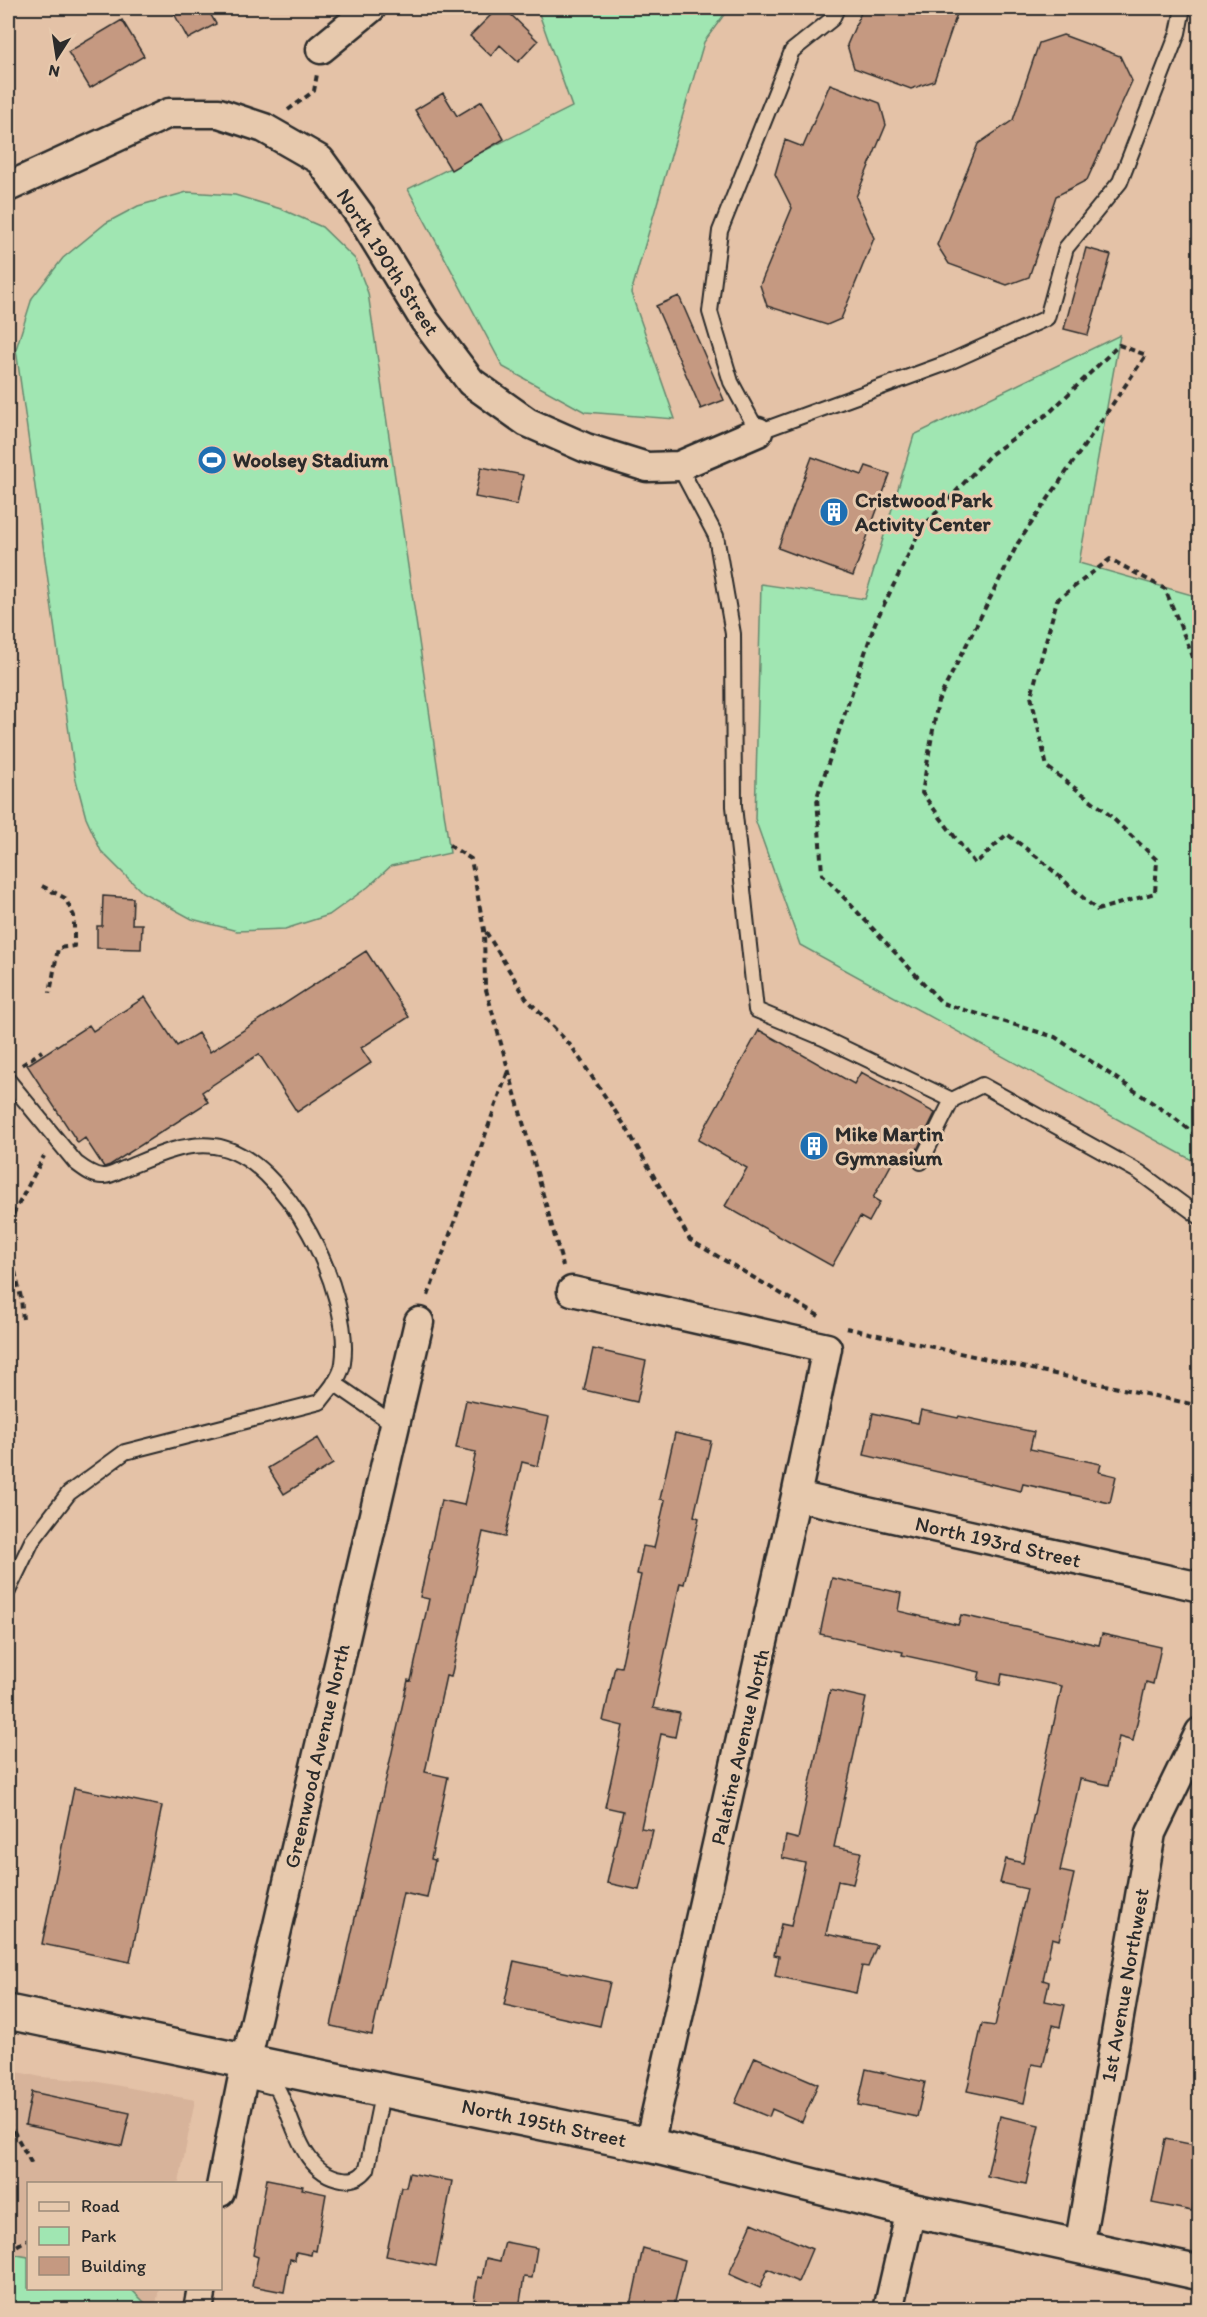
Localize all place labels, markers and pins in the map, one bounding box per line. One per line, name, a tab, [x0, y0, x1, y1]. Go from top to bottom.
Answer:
sports icon: Woolsey Stadium	[196, 444, 228, 476]
place label: Woolsey Stadium	[233, 447, 389, 473]
place label: Cristwood Park Activity Center	[854, 487, 993, 537]
building icon: Cristwood Park Activity Center	[818, 496, 850, 528]
place label: Mike Martin Gymnasium	[835, 1121, 943, 1171]
building icon: Mike Martin Gymnasium	[798, 1130, 830, 1162]

